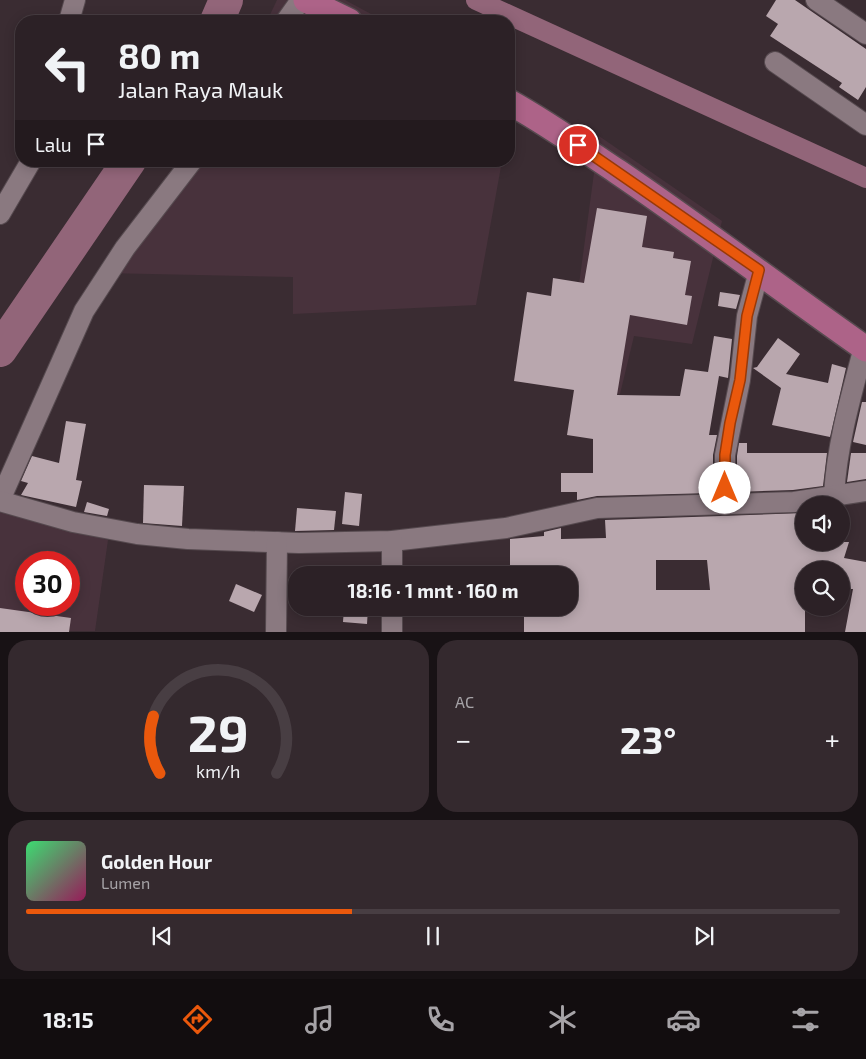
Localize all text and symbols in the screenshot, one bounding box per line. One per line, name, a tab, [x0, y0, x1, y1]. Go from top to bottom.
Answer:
text: 80 m	[118, 34, 200, 76]
icon: left	[35, 35, 100, 100]
text: Jalan Raya Mauk	[118, 76, 283, 102]
pin	[557, 124, 599, 166]
icon: arrive	[82, 130, 110, 158]
icon: arrive	[564, 131, 592, 159]
text: Lalu	[35, 133, 72, 156]
position arrow	[698, 461, 750, 513]
map controls	[795, 496, 850, 616]
button: sound	[795, 496, 850, 551]
speed limit sign: 30	[15, 551, 80, 616]
button: search	[795, 561, 850, 616]
text: 18:16 · 1 mnt · 160 m	[348, 579, 518, 602]
text: AC	[455, 692, 474, 711]
text: 29	[188, 700, 249, 762]
text: 23°	[620, 716, 676, 762]
text: −	[455, 722, 471, 756]
text: +	[825, 722, 840, 756]
text: km/h	[196, 760, 241, 782]
text: Golden Hour	[101, 850, 212, 873]
text: Lumen	[101, 873, 150, 892]
icon: previous	[148, 922, 176, 950]
icon: pause	[419, 922, 447, 950]
icon: next	[690, 922, 718, 950]
icon: directions	[180, 1002, 215, 1037]
icon: music	[302, 1002, 337, 1037]
icon: phone	[423, 1002, 458, 1037]
icon: climate	[545, 1002, 580, 1037]
icon: car	[666, 1002, 701, 1037]
icon: filters	[788, 1002, 823, 1037]
text: 18:15	[43, 1006, 94, 1032]

